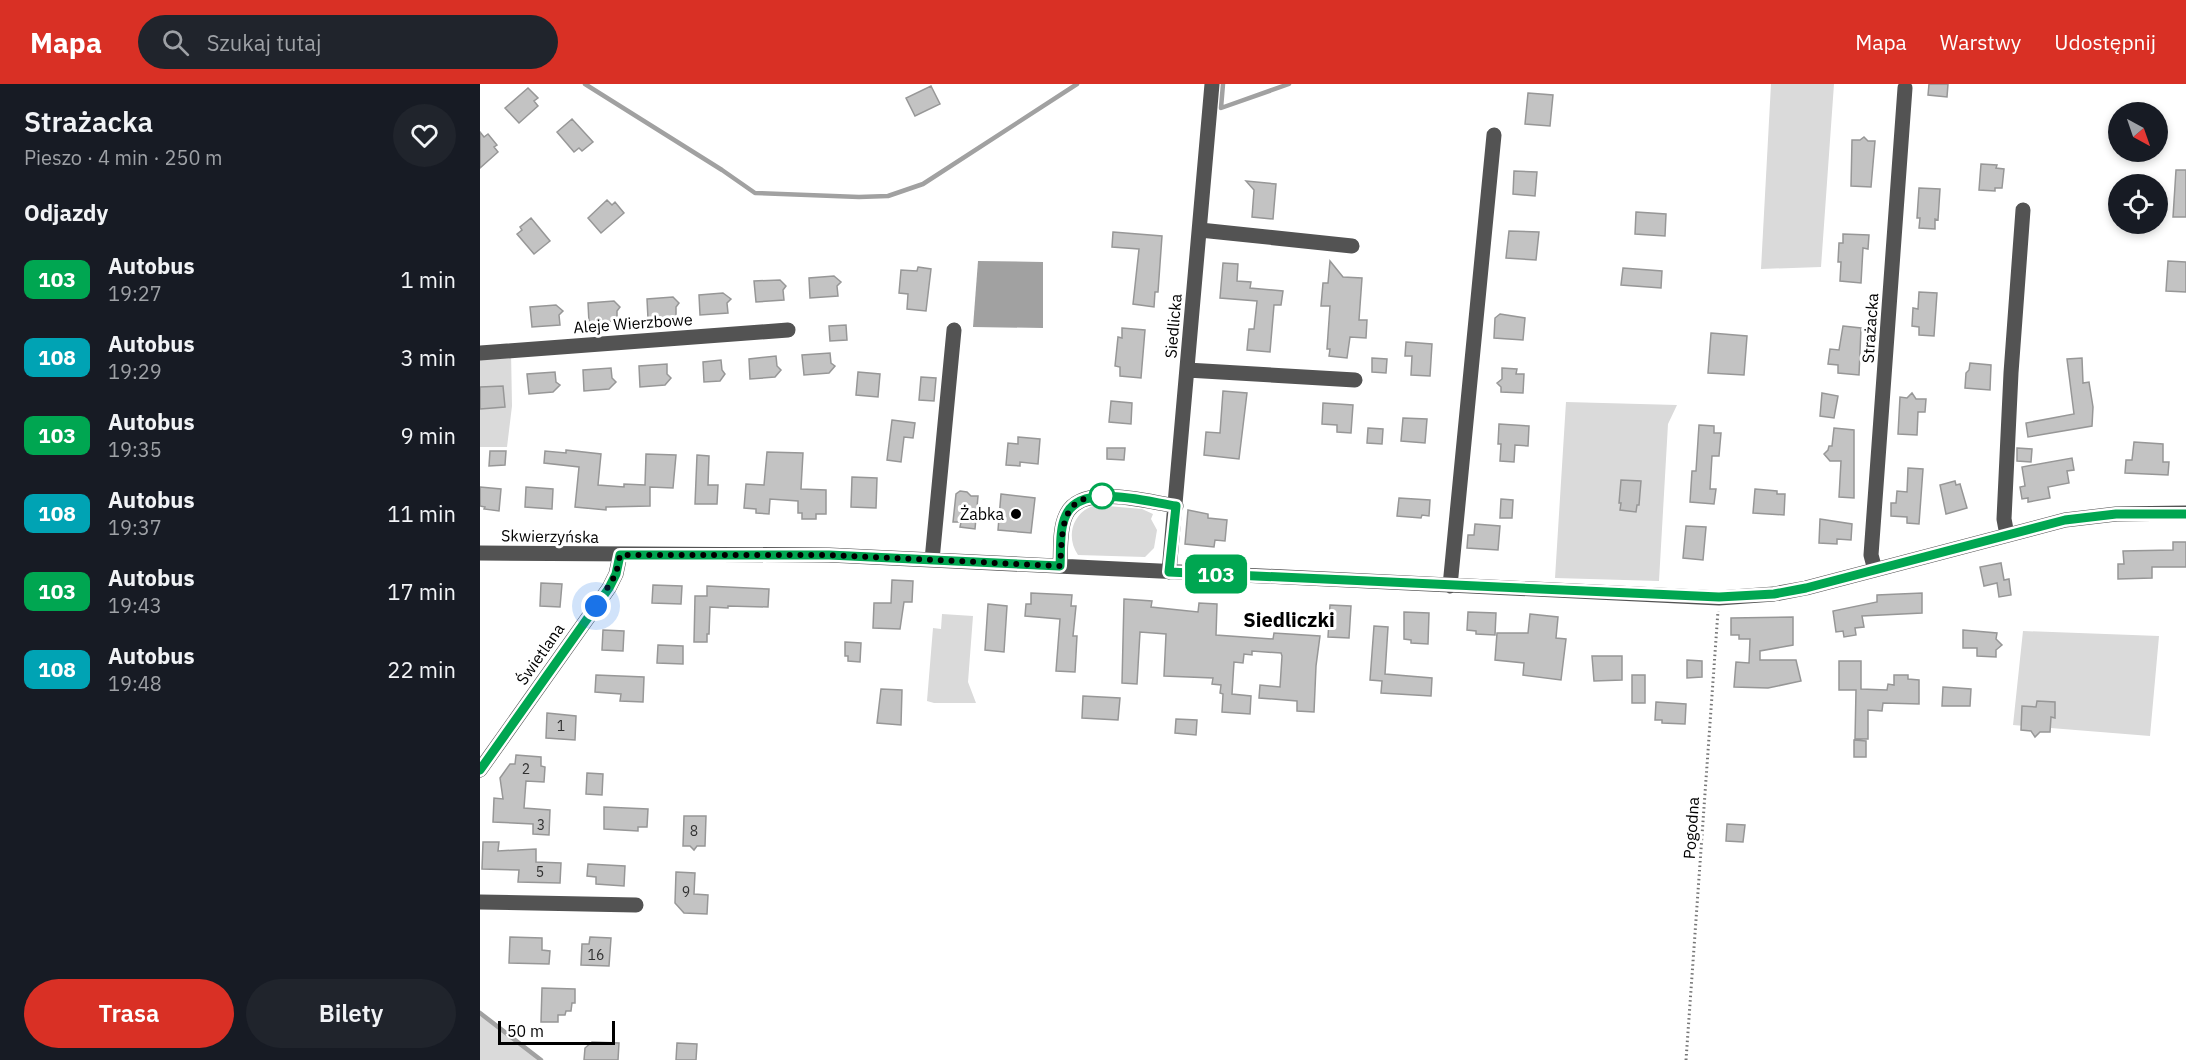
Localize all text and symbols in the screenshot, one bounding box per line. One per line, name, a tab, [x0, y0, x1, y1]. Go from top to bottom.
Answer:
search box	[138, 15, 558, 69]
text: Mapa	[30, 24, 102, 61]
icon: search	[159, 26, 192, 59]
text: Szukaj tutaj	[207, 28, 321, 57]
text: Mapa	[1855, 28, 1907, 56]
text: Warstwy	[1940, 28, 2021, 56]
text: Udostępnij	[2054, 28, 2156, 56]
north arrow	[2108, 102, 2168, 162]
map controls	[2108, 102, 2168, 234]
text: Strażacka	[24, 103, 153, 140]
button: heart	[393, 104, 456, 167]
text: Pieszo · 4 min · 250 m	[24, 144, 223, 171]
button: locate	[2108, 174, 2168, 234]
text: Odjazdy	[24, 198, 108, 227]
text: Autobus	[108, 251, 195, 280]
text: 103	[38, 265, 76, 293]
text: 1 min	[400, 265, 456, 294]
text: 19:27	[108, 280, 162, 307]
street label: Siedlicka	[1160, 292, 1186, 359]
street label: Strażacka	[1858, 292, 1882, 364]
street label: Aleje Wierzbowe	[573, 309, 693, 337]
text: Autobus	[108, 329, 195, 358]
text: 108	[38, 343, 76, 371]
text: 3 min	[400, 343, 456, 372]
text: 19:29	[108, 358, 162, 385]
text: Autobus	[108, 407, 195, 436]
text: 103	[38, 421, 76, 449]
text: 9 min	[400, 421, 456, 450]
text: 19:35	[108, 436, 162, 463]
unlabelled marker	[1089, 483, 1115, 509]
text: Autobus	[108, 485, 195, 514]
text: 108	[38, 499, 76, 527]
text: 11 min	[387, 499, 456, 528]
place label: Żabka	[960, 504, 1004, 524]
marker: Żabka	[1009, 507, 1023, 521]
text: 19:37	[108, 514, 162, 541]
street label: Skwierzyńska	[501, 525, 600, 547]
line badge: 103	[1182, 554, 1251, 594]
text: 103	[1197, 560, 1235, 588]
text: Autobus	[108, 563, 195, 592]
text: 103	[38, 577, 76, 605]
text: 17 min	[387, 577, 456, 606]
your location	[581, 591, 611, 621]
text: 19:43	[108, 592, 162, 619]
district label: Siedliczki	[1243, 606, 1335, 633]
street label: Świetlana	[511, 618, 569, 689]
text: Autobus	[108, 641, 195, 670]
text: 108	[38, 655, 76, 683]
text: 22 min	[387, 655, 456, 684]
text: 19:48	[108, 670, 162, 697]
house number: 1	[557, 717, 565, 735]
house number: 2	[522, 760, 530, 778]
street label: Pogodna	[1679, 796, 1703, 860]
house number: 3	[537, 816, 545, 834]
house number: 8	[690, 822, 698, 840]
house number: 5	[536, 863, 544, 881]
house number: 9	[682, 883, 690, 901]
house number: 16	[588, 946, 604, 964]
button: Trasa	[24, 979, 234, 1048]
button: Bilety	[246, 979, 456, 1048]
scale bar	[498, 1018, 615, 1046]
text: 50 m	[507, 1021, 544, 1041]

